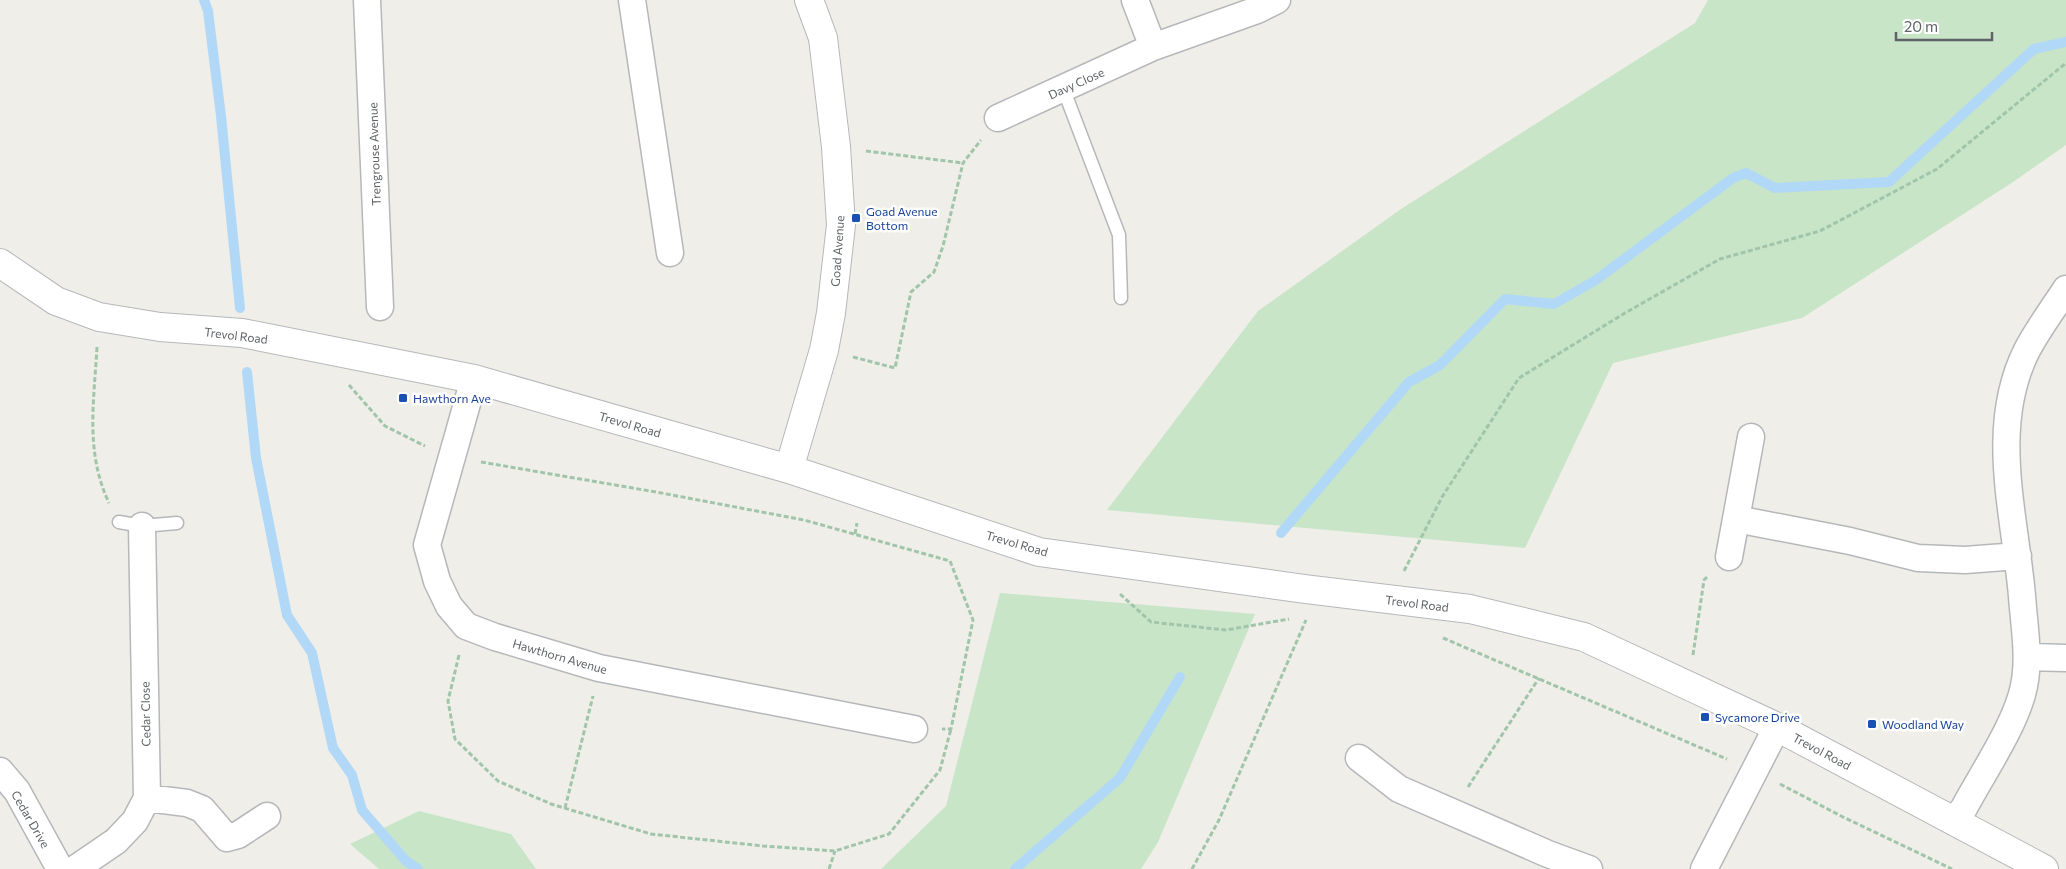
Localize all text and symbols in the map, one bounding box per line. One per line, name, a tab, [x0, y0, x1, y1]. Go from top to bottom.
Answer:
scale bar	[1896, 10, 1992, 42]
text: 20 m	[1904, 17, 1938, 35]
street label: Davy Close	[1046, 64, 1106, 102]
street label: Trengrouse Avenue	[365, 102, 383, 206]
place label: Goad Avenue Bottom	[866, 204, 937, 232]
marker: Goad Avenue Bottom	[850, 212, 862, 224]
street label: Goad Avenue	[828, 215, 846, 287]
street label: Trevol Road	[203, 324, 269, 346]
place label: Hawthorn Ave	[413, 391, 491, 405]
marker: Hawthorn Ave	[397, 392, 409, 404]
street label: Trevol Road	[597, 408, 663, 440]
street label: Trevol Road	[984, 527, 1050, 559]
street label: Trevol Road	[1384, 592, 1450, 614]
street label: Hawthorn Avenue	[511, 636, 609, 676]
street label: Cedar Close	[137, 681, 153, 747]
place label: Sycamore Drive	[1715, 710, 1800, 724]
marker: Sycamore Drive	[1699, 711, 1711, 723]
place label: Woodland Way	[1882, 717, 1964, 731]
marker: Woodland Way	[1866, 718, 1878, 730]
street label: Trevol Road	[1790, 730, 1854, 772]
street label: Cedar Drive	[9, 788, 53, 850]

